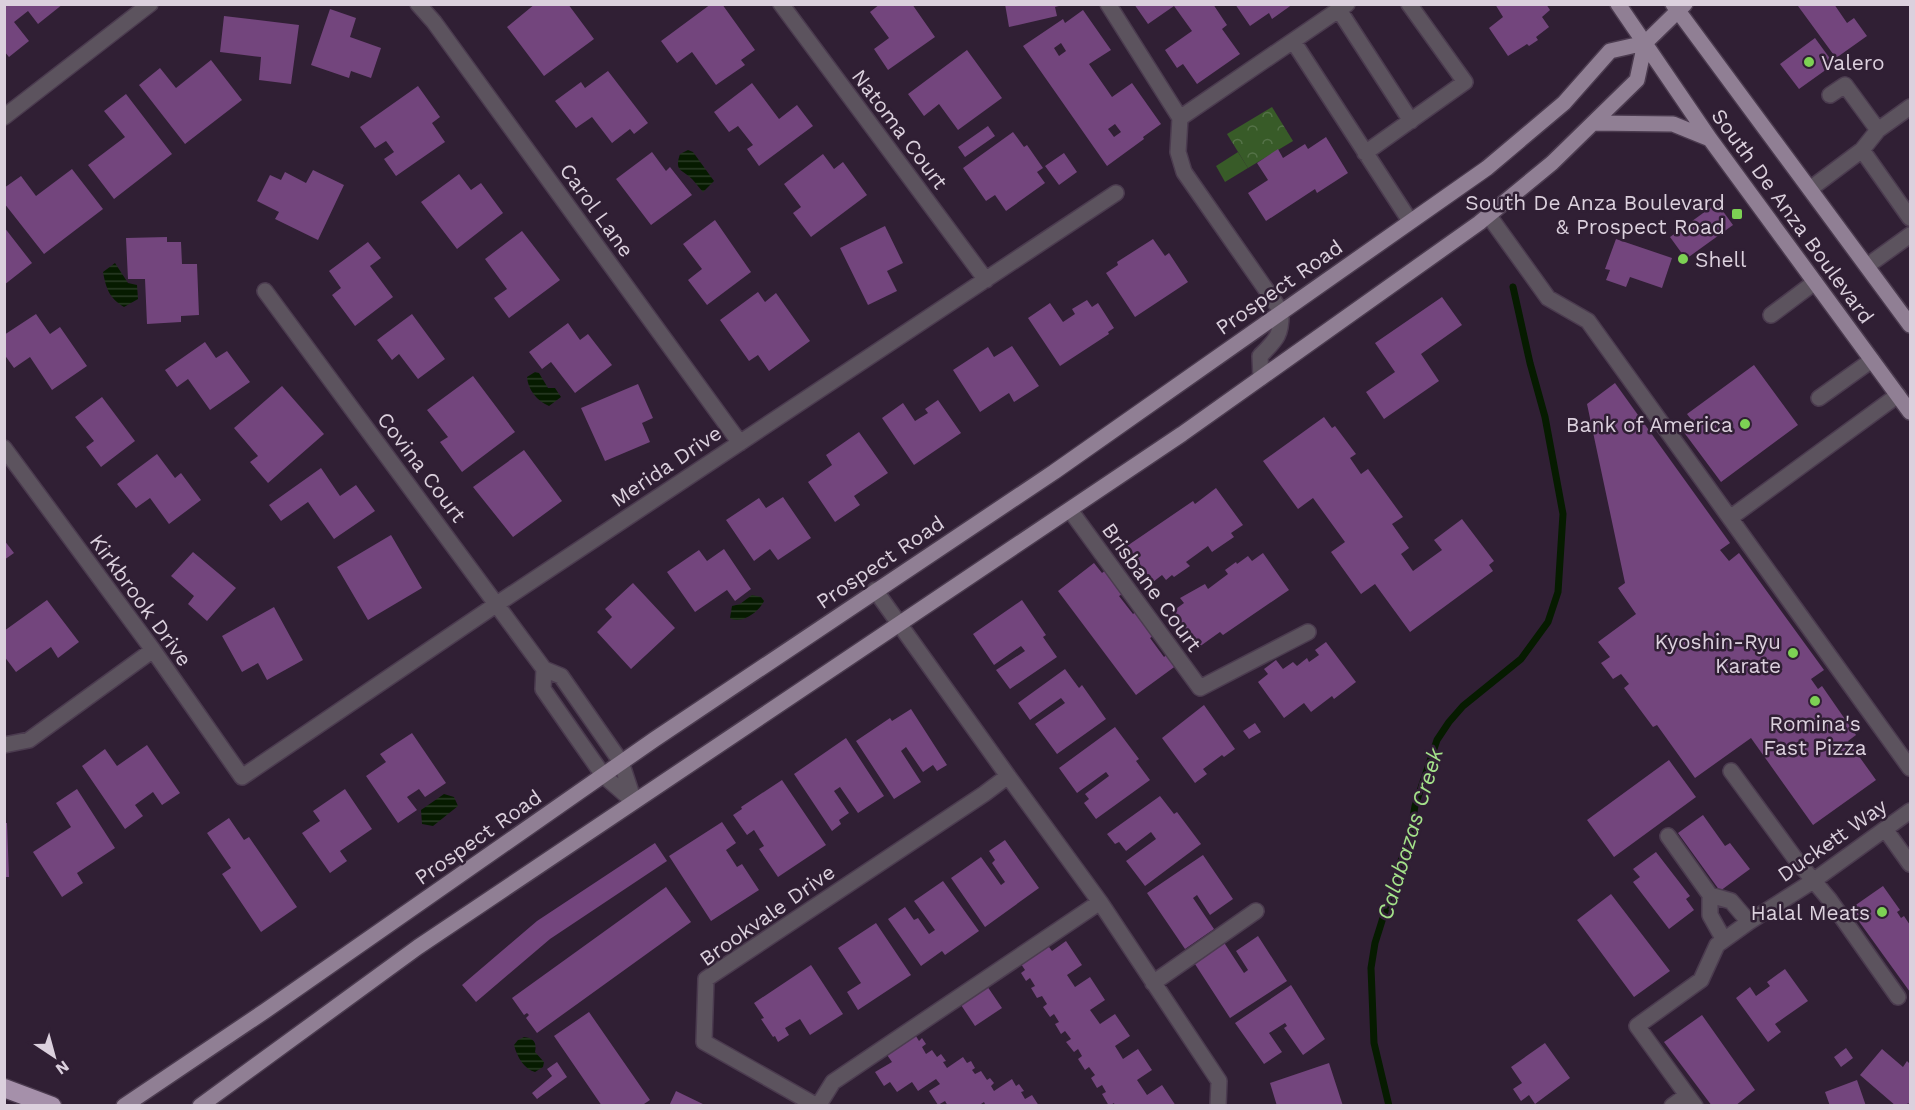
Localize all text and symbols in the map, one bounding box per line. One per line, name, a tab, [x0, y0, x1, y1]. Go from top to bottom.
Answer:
place label: Valero	[1821, 50, 1885, 75]
marker: Valero	[1802, 55, 1816, 69]
street label: Natoma Court	[847, 64, 953, 194]
street label: South De Anza Boulevard	[1707, 104, 1879, 328]
street label: Carol Lane	[555, 158, 639, 262]
place label: South De Anza Boulevard & Prospect Road	[1465, 190, 1725, 239]
marker: South De Anza Boulevard & Prospect Road	[1730, 207, 1744, 221]
street label: Prospect Road	[1211, 234, 1347, 340]
place label: Shell	[1695, 247, 1747, 272]
marker: Shell	[1676, 252, 1690, 266]
street label: Covina Court	[372, 407, 472, 527]
place label: Bank of America	[1566, 412, 1733, 437]
marker: Bank of America	[1738, 417, 1752, 431]
street label: Merida Drive	[606, 420, 726, 512]
street label: Prospect Road	[811, 510, 949, 614]
street label: Brisbane Court	[1097, 518, 1207, 656]
street label: Kirkbrook Drive	[85, 529, 197, 671]
place label: Kyoshin-Ryu Karate	[1654, 629, 1781, 678]
marker: Kyoshin-Ryu Karate	[1786, 646, 1800, 660]
marker: Romina's Fast Pizza	[1808, 694, 1822, 708]
place label: Romina's Fast Pizza	[1763, 711, 1867, 760]
water label: Calabazas Creek	[1372, 744, 1448, 923]
street label: Prospect Road	[410, 784, 546, 890]
street label: Duckett Way	[1773, 793, 1892, 887]
street label: Brookvale Drive	[694, 859, 840, 971]
place label: Halal Meats	[1750, 900, 1870, 925]
marker: Halal Meats	[1875, 905, 1889, 919]
north arrow	[24, 1026, 84, 1086]
text: N	[52, 1057, 73, 1079]

